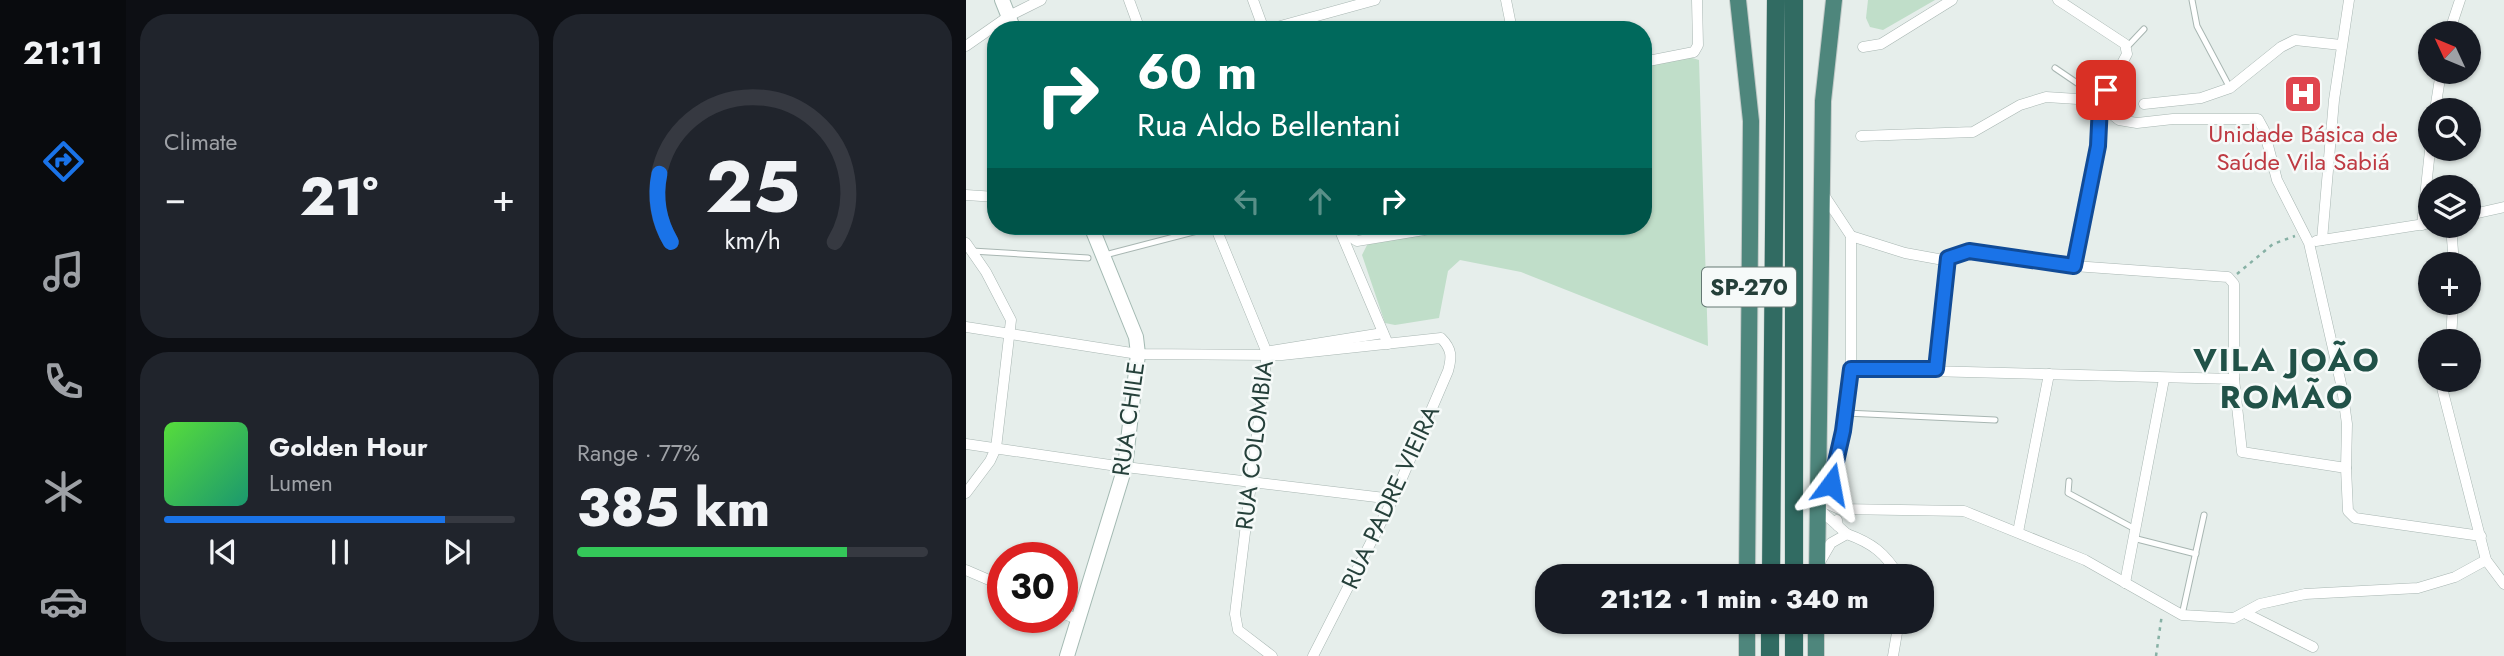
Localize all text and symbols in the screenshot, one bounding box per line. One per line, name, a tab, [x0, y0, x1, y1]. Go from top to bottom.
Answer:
north arrow	[2418, 21, 2482, 84]
map controls	[2418, 21, 2481, 392]
text: 21:11	[23, 30, 103, 76]
text: 60 m	[1137, 37, 1257, 107]
icon: right	[1022, 49, 1113, 140]
pin	[2076, 60, 2136, 120]
icon: arrive	[2087, 71, 2125, 109]
hospital icon: Unidade Básica de Saúde Vila Sabiá	[2282, 73, 2324, 115]
button: search	[2418, 98, 2481, 161]
text: Rua Aldo Bellentani	[1137, 102, 1401, 148]
place label: Unidade Básica de Saúde Vila Sabiá	[2208, 116, 2398, 179]
text: Climate	[164, 125, 237, 159]
text: 25	[705, 134, 800, 239]
icon: directions	[39, 137, 88, 186]
text: 21°	[300, 159, 378, 235]
text: −	[164, 170, 186, 225]
text: +	[492, 170, 515, 225]
button: layers	[2418, 175, 2481, 238]
icon: left	[1228, 182, 1266, 220]
icon: ahead	[1301, 182, 1339, 220]
icon: right	[1374, 182, 1412, 220]
text: km/h	[724, 222, 781, 258]
icon: music	[39, 247, 88, 296]
button: +	[2418, 252, 2481, 315]
road number: SP-270	[1702, 268, 1796, 306]
button: −	[2418, 329, 2481, 392]
district label: VILA JOÃO ROMÃO	[2192, 337, 2381, 420]
icon: phone	[39, 357, 88, 406]
street label: RUA COLOMBIA	[1226, 358, 1282, 532]
street label: RUA CHILE	[1103, 360, 1153, 478]
street label: RUA PADRE VIEIRA	[1332, 399, 1448, 595]
text: Golden Hour	[269, 428, 428, 466]
text: Range · 77%	[577, 436, 700, 470]
position arrow	[1794, 447, 1868, 521]
text: Lumen	[269, 466, 333, 500]
icon: climate	[39, 467, 88, 516]
text: 385 km	[577, 470, 770, 546]
icon: previous	[204, 533, 242, 571]
icon: pause	[321, 533, 359, 571]
icon: next	[438, 533, 476, 571]
speed limit sign: 30	[987, 542, 1078, 633]
icon: car	[39, 577, 88, 626]
text: 21:12 · 1 min · 340 m	[1600, 580, 1869, 618]

